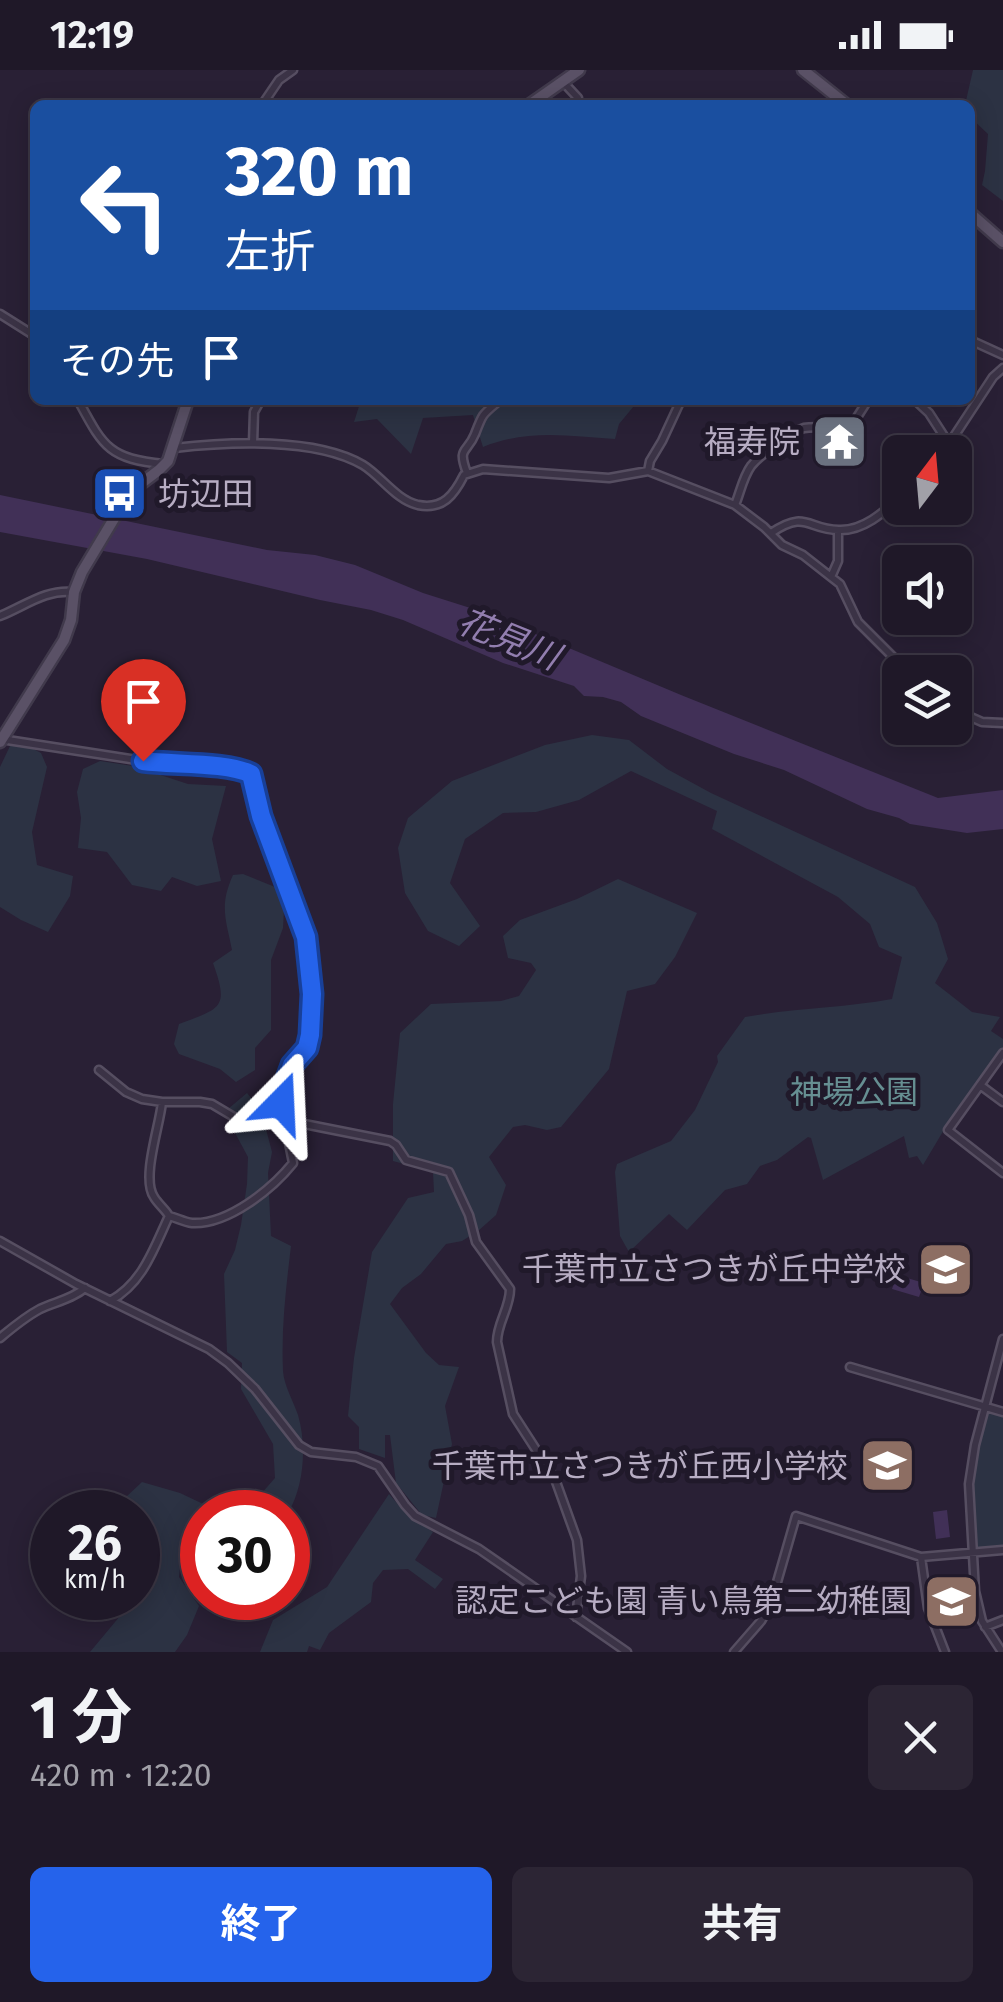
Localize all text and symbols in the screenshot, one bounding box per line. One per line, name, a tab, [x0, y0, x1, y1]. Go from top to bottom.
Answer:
text: 12:19	[50, 12, 134, 58]
text: 320 m	[225, 130, 414, 214]
icon: left	[60, 140, 190, 270]
text: 左折	[225, 225, 315, 279]
icon: arrive	[194, 330, 249, 385]
text: その先	[60, 338, 174, 384]
temple icon: 福寿院	[809, 412, 869, 472]
place label: 福寿院	[704, 423, 800, 461]
north arrow	[882, 435, 972, 525]
map controls	[882, 435, 972, 745]
bus stop icon: 坊辺田	[89, 464, 149, 524]
place label: 坊辺田	[158, 475, 254, 513]
button: sound	[882, 545, 972, 635]
water label: 花見川	[452, 600, 569, 680]
button: layers	[882, 655, 972, 745]
pin	[101, 659, 186, 762]
icon: arrive	[116, 674, 171, 729]
position arrow	[229, 1051, 333, 1155]
park label: 神場公園	[790, 1073, 918, 1111]
school or university icon: 千葉市立さつきが丘中学校	[915, 1239, 975, 1299]
place label: 千葉市立さつきが丘中学校	[522, 1250, 906, 1288]
school or university icon: 千葉市立さつきが丘西小学校	[857, 1436, 917, 1496]
place label: 千葉市立さつきが丘西小学校	[432, 1447, 848, 1485]
speed limit sign: 30	[180, 1490, 310, 1620]
text: 26	[68, 1513, 122, 1573]
text: km/h	[64, 1565, 126, 1595]
school or university icon: 認定こども園 青い鳥第二幼稚園	[921, 1571, 981, 1631]
place label: 認定こども園 青い鳥第二幼稚園	[456, 1582, 912, 1620]
text: 1 分	[30, 1682, 132, 1754]
button: close	[868, 1685, 973, 1790]
text: 420 m · 12:20	[30, 1756, 212, 1794]
button: 終了	[30, 1867, 492, 1982]
button: 共有	[512, 1867, 973, 1982]

